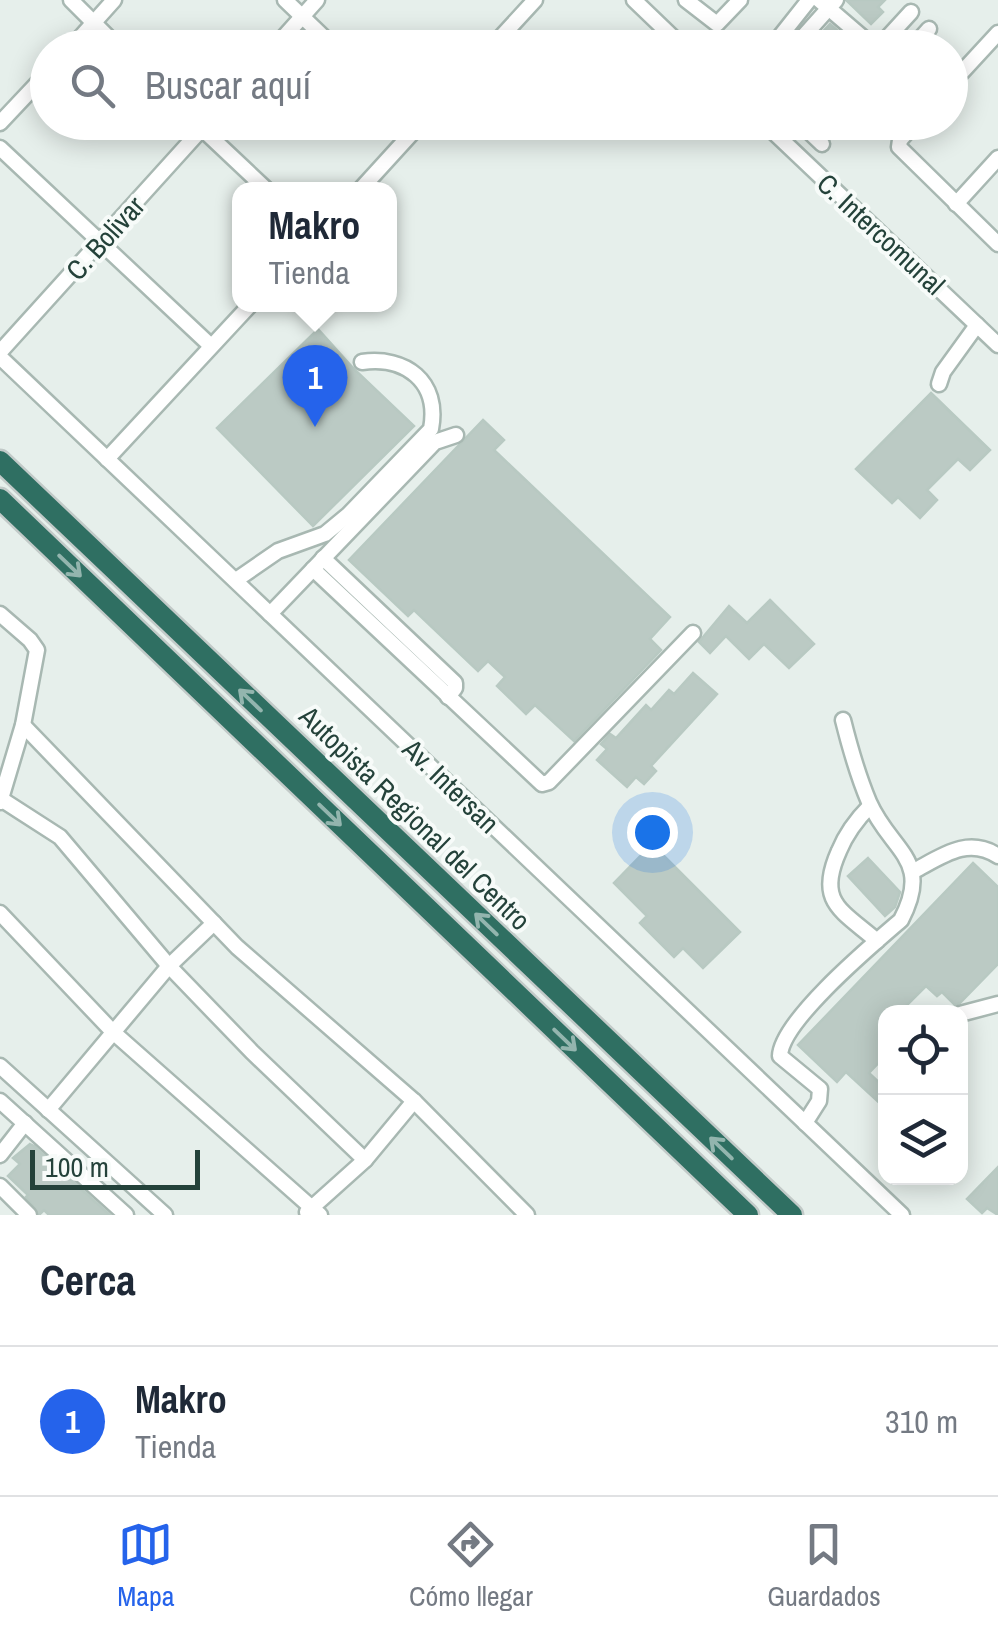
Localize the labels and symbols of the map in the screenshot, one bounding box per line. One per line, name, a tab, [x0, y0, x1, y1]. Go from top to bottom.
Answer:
street label: C. Intercomunal	[809, 165, 953, 303]
street label: C. Bolivar	[57, 188, 153, 288]
pin: 1	[282, 344, 348, 427]
one-way arrow	[58, 554, 82, 578]
one-way arrow	[238, 689, 263, 712]
street label: Autopista Regional del Centro	[290, 697, 539, 939]
street label: Av. Intersan	[394, 730, 508, 842]
one-way arrow	[318, 803, 342, 827]
your location	[627, 807, 678, 858]
one-way arrow	[474, 912, 498, 936]
one-way arrow	[553, 1028, 577, 1052]
one-way arrow	[709, 1137, 734, 1160]
scale bar	[30, 1145, 200, 1190]

